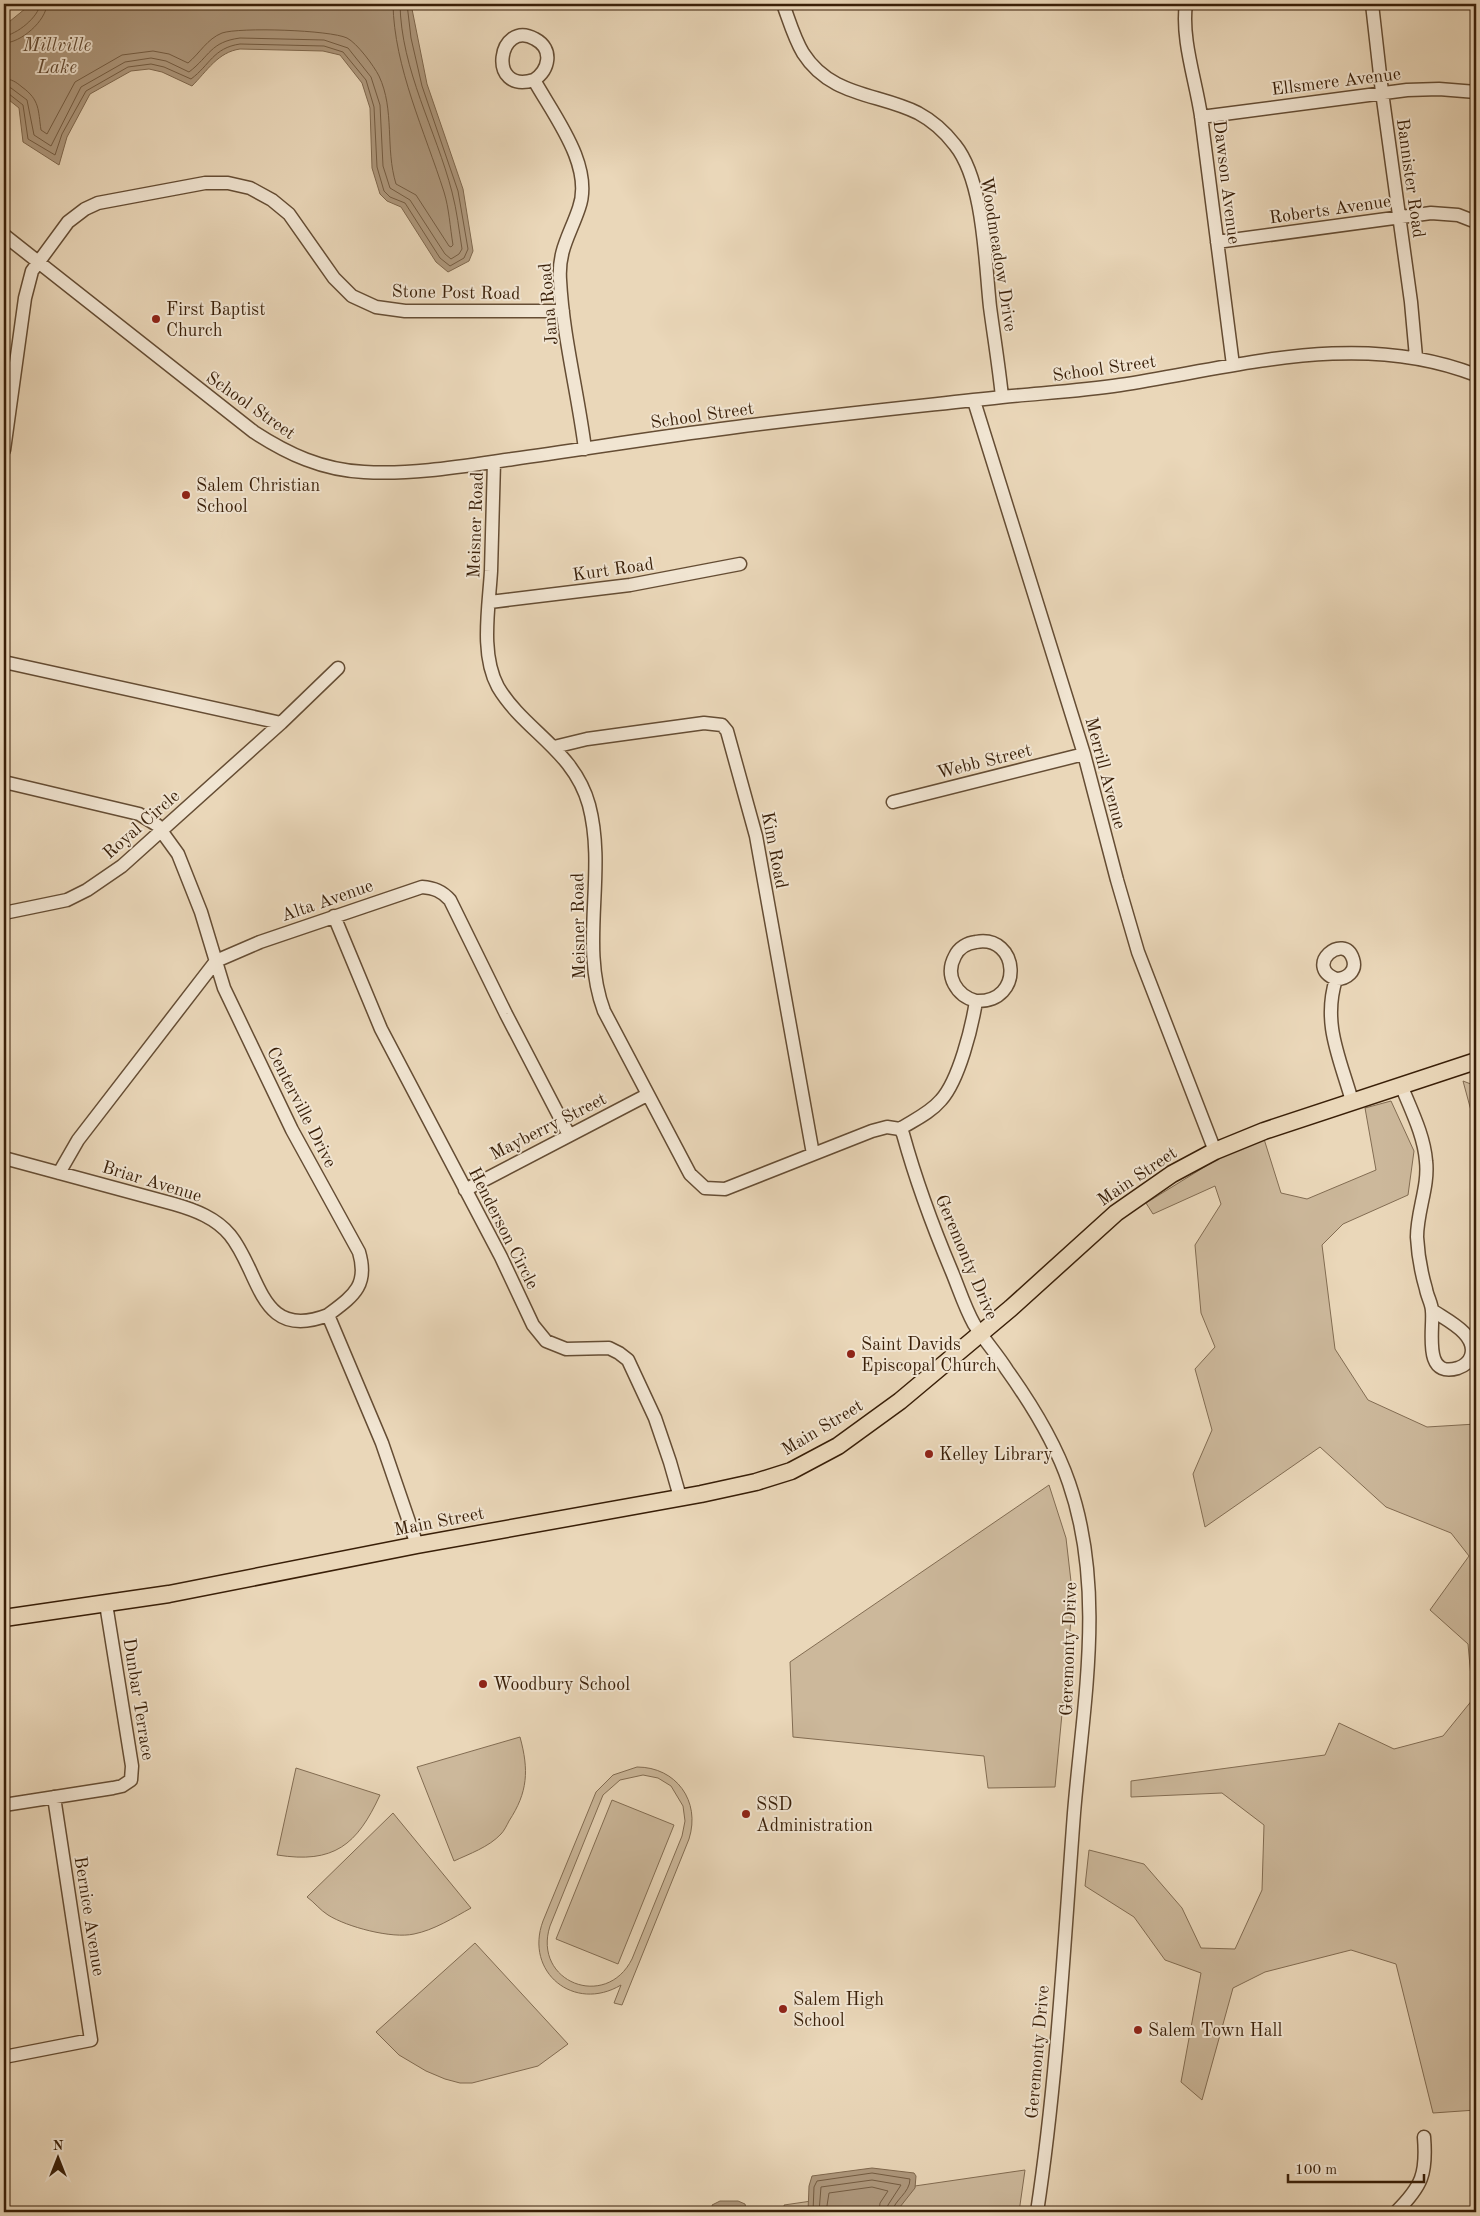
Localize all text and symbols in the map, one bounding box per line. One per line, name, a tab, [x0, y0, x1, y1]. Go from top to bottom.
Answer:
water label: Millville Lake	[22, 37, 91, 78]
street label: Ellsmere Avenue	[1270, 65, 1402, 99]
street label: Bannister Road	[1393, 117, 1427, 239]
street label: Dawson Avenue	[1209, 119, 1243, 245]
street label: Woodmeadow Drive	[977, 175, 1019, 333]
street label: Roberts Avenue	[1268, 193, 1392, 227]
street label: Jana Road	[536, 262, 562, 346]
street label: Stone Post Road	[391, 283, 521, 303]
place label: First Baptist Church	[166, 301, 265, 340]
marker: First Baptist Church	[150, 313, 162, 325]
street label: School Street	[1051, 353, 1157, 385]
street label: School Street	[203, 369, 298, 443]
street label: School Street	[649, 400, 755, 432]
street label: Meisner Road	[465, 471, 487, 579]
place label: Salem Christian School	[196, 477, 320, 516]
marker: Salem Christian School	[180, 489, 192, 501]
street label: Kurt Road	[571, 555, 655, 585]
street label: Merrill Avenue	[1081, 715, 1129, 831]
street label: Webb Street	[935, 742, 1033, 782]
street label: Royal Circle	[100, 787, 183, 863]
street label: Kim Road	[758, 810, 790, 890]
street label: Meisner Road	[569, 873, 589, 979]
street label: Alta Avenue	[279, 877, 376, 925]
street label: Centerville Drive	[263, 1044, 339, 1171]
street label: Mayberry Street	[487, 1090, 609, 1164]
street label: Main Street	[1095, 1144, 1180, 1210]
street label: Briar Avenue	[100, 1158, 204, 1206]
street label: Henderson Circle	[465, 1165, 542, 1292]
street label: Geremonty Drive	[932, 1192, 1001, 1323]
place label: Saint Davids Episcopal Church	[861, 1336, 997, 1375]
marker: Saint Davids Episcopal Church	[845, 1348, 857, 1360]
street label: Main Street	[779, 1397, 866, 1459]
place label: Kelley Library	[939, 1446, 1053, 1464]
marker: Kelley Library	[923, 1448, 935, 1460]
street label: Main Street	[393, 1504, 486, 1540]
street label: Geremonty Drive	[1058, 1582, 1080, 1716]
street label: Dunbar Terrace	[119, 1637, 157, 1762]
place label: Woodbury School	[493, 1676, 630, 1694]
marker: Woodbury School	[477, 1678, 489, 1690]
place label: SSD Administration	[756, 1796, 873, 1835]
marker: SSD Administration	[740, 1808, 752, 1820]
street label: Bernice Avenue	[71, 1855, 107, 1977]
street label: Geremonty Drive	[1023, 1985, 1053, 2120]
place label: Salem High School	[793, 1991, 884, 2030]
marker: Salem High School	[777, 2003, 789, 2015]
place label: Salem Town Hall	[1148, 2022, 1282, 2040]
marker: Salem Town Hall	[1132, 2024, 1144, 2036]
north arrow	[32, 2134, 82, 2184]
text: N	[53, 2139, 64, 2153]
scale bar	[1288, 2151, 1424, 2183]
text: 100 m	[1295, 2163, 1337, 2178]

